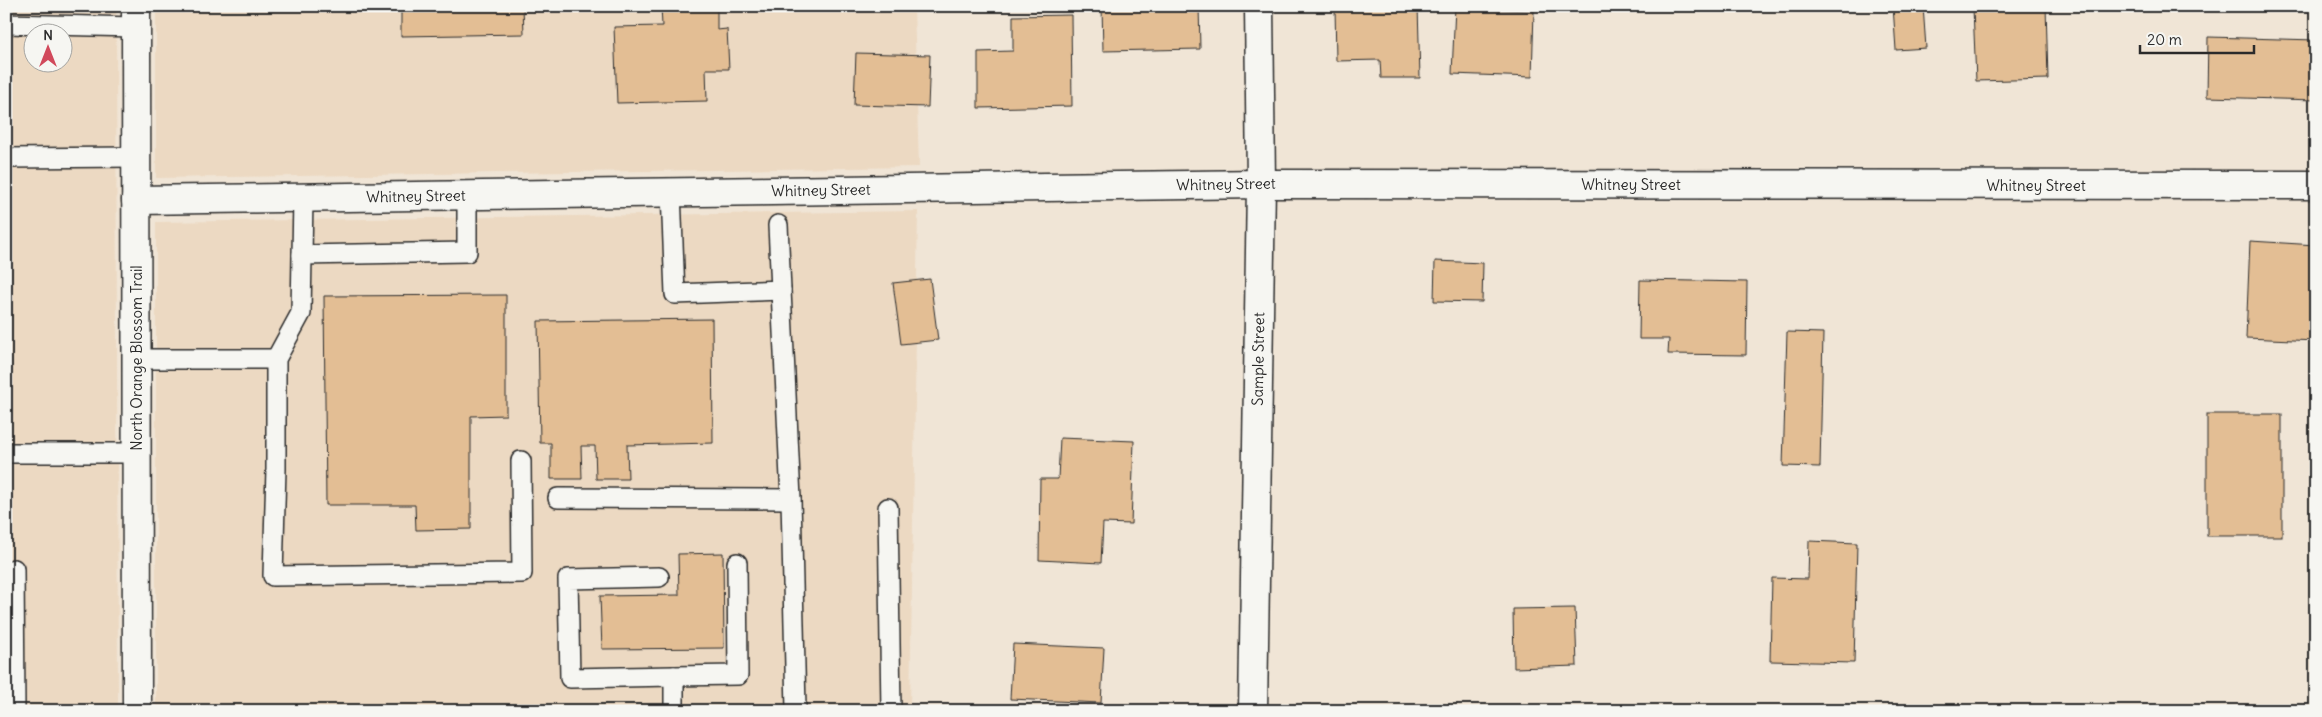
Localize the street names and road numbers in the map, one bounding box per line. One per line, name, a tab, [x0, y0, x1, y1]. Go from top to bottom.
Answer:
street label: Whitney Street	[1176, 174, 1276, 194]
street label: Whitney Street	[1581, 175, 1681, 194]
street label: Whitney Street	[1986, 176, 2086, 195]
street label: Whitney Street	[771, 180, 871, 200]
street label: Whitney Street	[366, 186, 466, 206]
street label: North Orange Blossom Trail	[127, 265, 146, 451]
street label: Sample Street	[1248, 312, 1268, 406]

